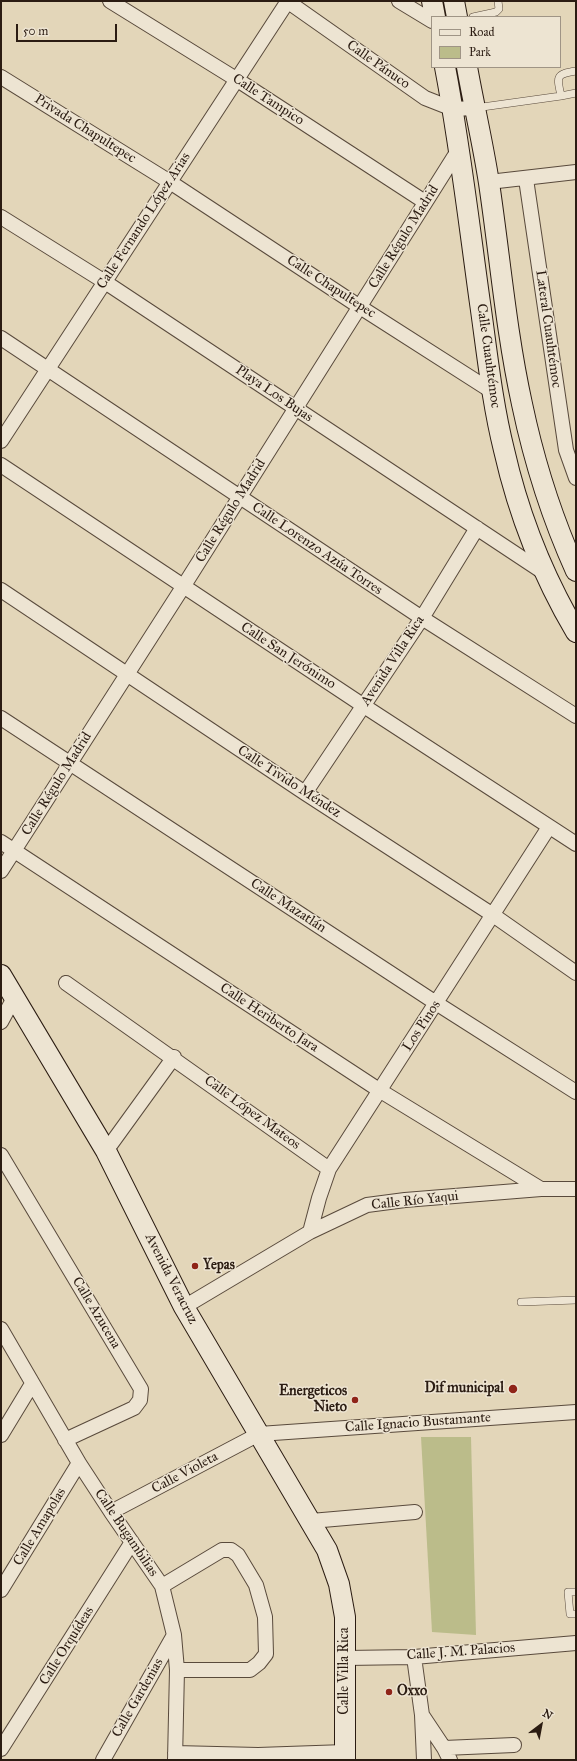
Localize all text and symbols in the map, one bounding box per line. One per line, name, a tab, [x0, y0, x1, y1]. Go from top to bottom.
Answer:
scale bar	[18, 16, 119, 42]
legend	[431, 16, 561, 68]
text: 50 m	[23, 24, 48, 38]
text: Road	[469, 25, 495, 39]
street label: Calle Pánuco	[343, 37, 413, 93]
text: Park	[469, 45, 491, 59]
street label: Calle Tampico	[229, 71, 307, 129]
street label: Privada Chapultepec	[31, 91, 139, 167]
street label: Calle Fernando López Arias	[94, 150, 194, 292]
street label: Calle Régulo Madrid	[365, 182, 443, 292]
street label: Calle Chapultepec	[283, 252, 379, 322]
street label: Lateral Cuauhtémoc	[531, 269, 565, 389]
street label: Calle Cuauhtémoc	[472, 303, 504, 409]
street label: Playa Los Bujas	[232, 362, 316, 426]
street label: Calle Régulo Madrid	[192, 456, 270, 566]
street label: Calle Lorenzo Azúa Torres	[249, 499, 385, 599]
street label: Avenida Villa Rica	[358, 613, 428, 709]
street label: Calle San Jerónimo	[237, 619, 339, 693]
street label: Calle Régulo Madrid	[18, 729, 96, 839]
street label: Calle Tivido Méndez	[234, 742, 344, 822]
street label: Calle Mazatlán	[247, 875, 329, 937]
street label: Calle Heriberto Jara	[217, 980, 321, 1056]
street label: Los Pinos	[399, 997, 445, 1055]
street label: Calle López Mateos	[201, 1072, 303, 1154]
street label: Calle Río Yaqui	[371, 1188, 459, 1214]
street label: Avenida Veracruz	[141, 1231, 201, 1327]
place label: Yepas	[203, 1258, 235, 1274]
marker: Yepas	[190, 1261, 200, 1271]
street label: Calle Azucena	[68, 1274, 124, 1352]
place label: Dif municipal	[424, 1381, 504, 1397]
marker: Dif municipal	[507, 1383, 519, 1395]
place label: Energeticos Nieto	[279, 1384, 347, 1416]
marker: Energeticos Nieto	[350, 1395, 360, 1405]
street label: Calle Ignacio Bustamante	[344, 1410, 492, 1436]
street label: Calle Violeta	[149, 1448, 221, 1498]
street label: Calle Amapolas	[10, 1485, 70, 1569]
street label: Calle Bugambilias	[91, 1486, 161, 1580]
street label: Calle Orquídeas	[36, 1604, 98, 1688]
street label: Calle Villa Rica	[337, 1627, 353, 1715]
street label: Calle J. M. Palacios	[406, 1640, 516, 1664]
street label: Calle Gardenias	[109, 1655, 167, 1741]
place label: Oxxo	[397, 1684, 427, 1700]
marker: Oxxo	[384, 1687, 394, 1697]
north arrow	[521, 1705, 561, 1745]
text: N	[540, 1706, 555, 1722]

